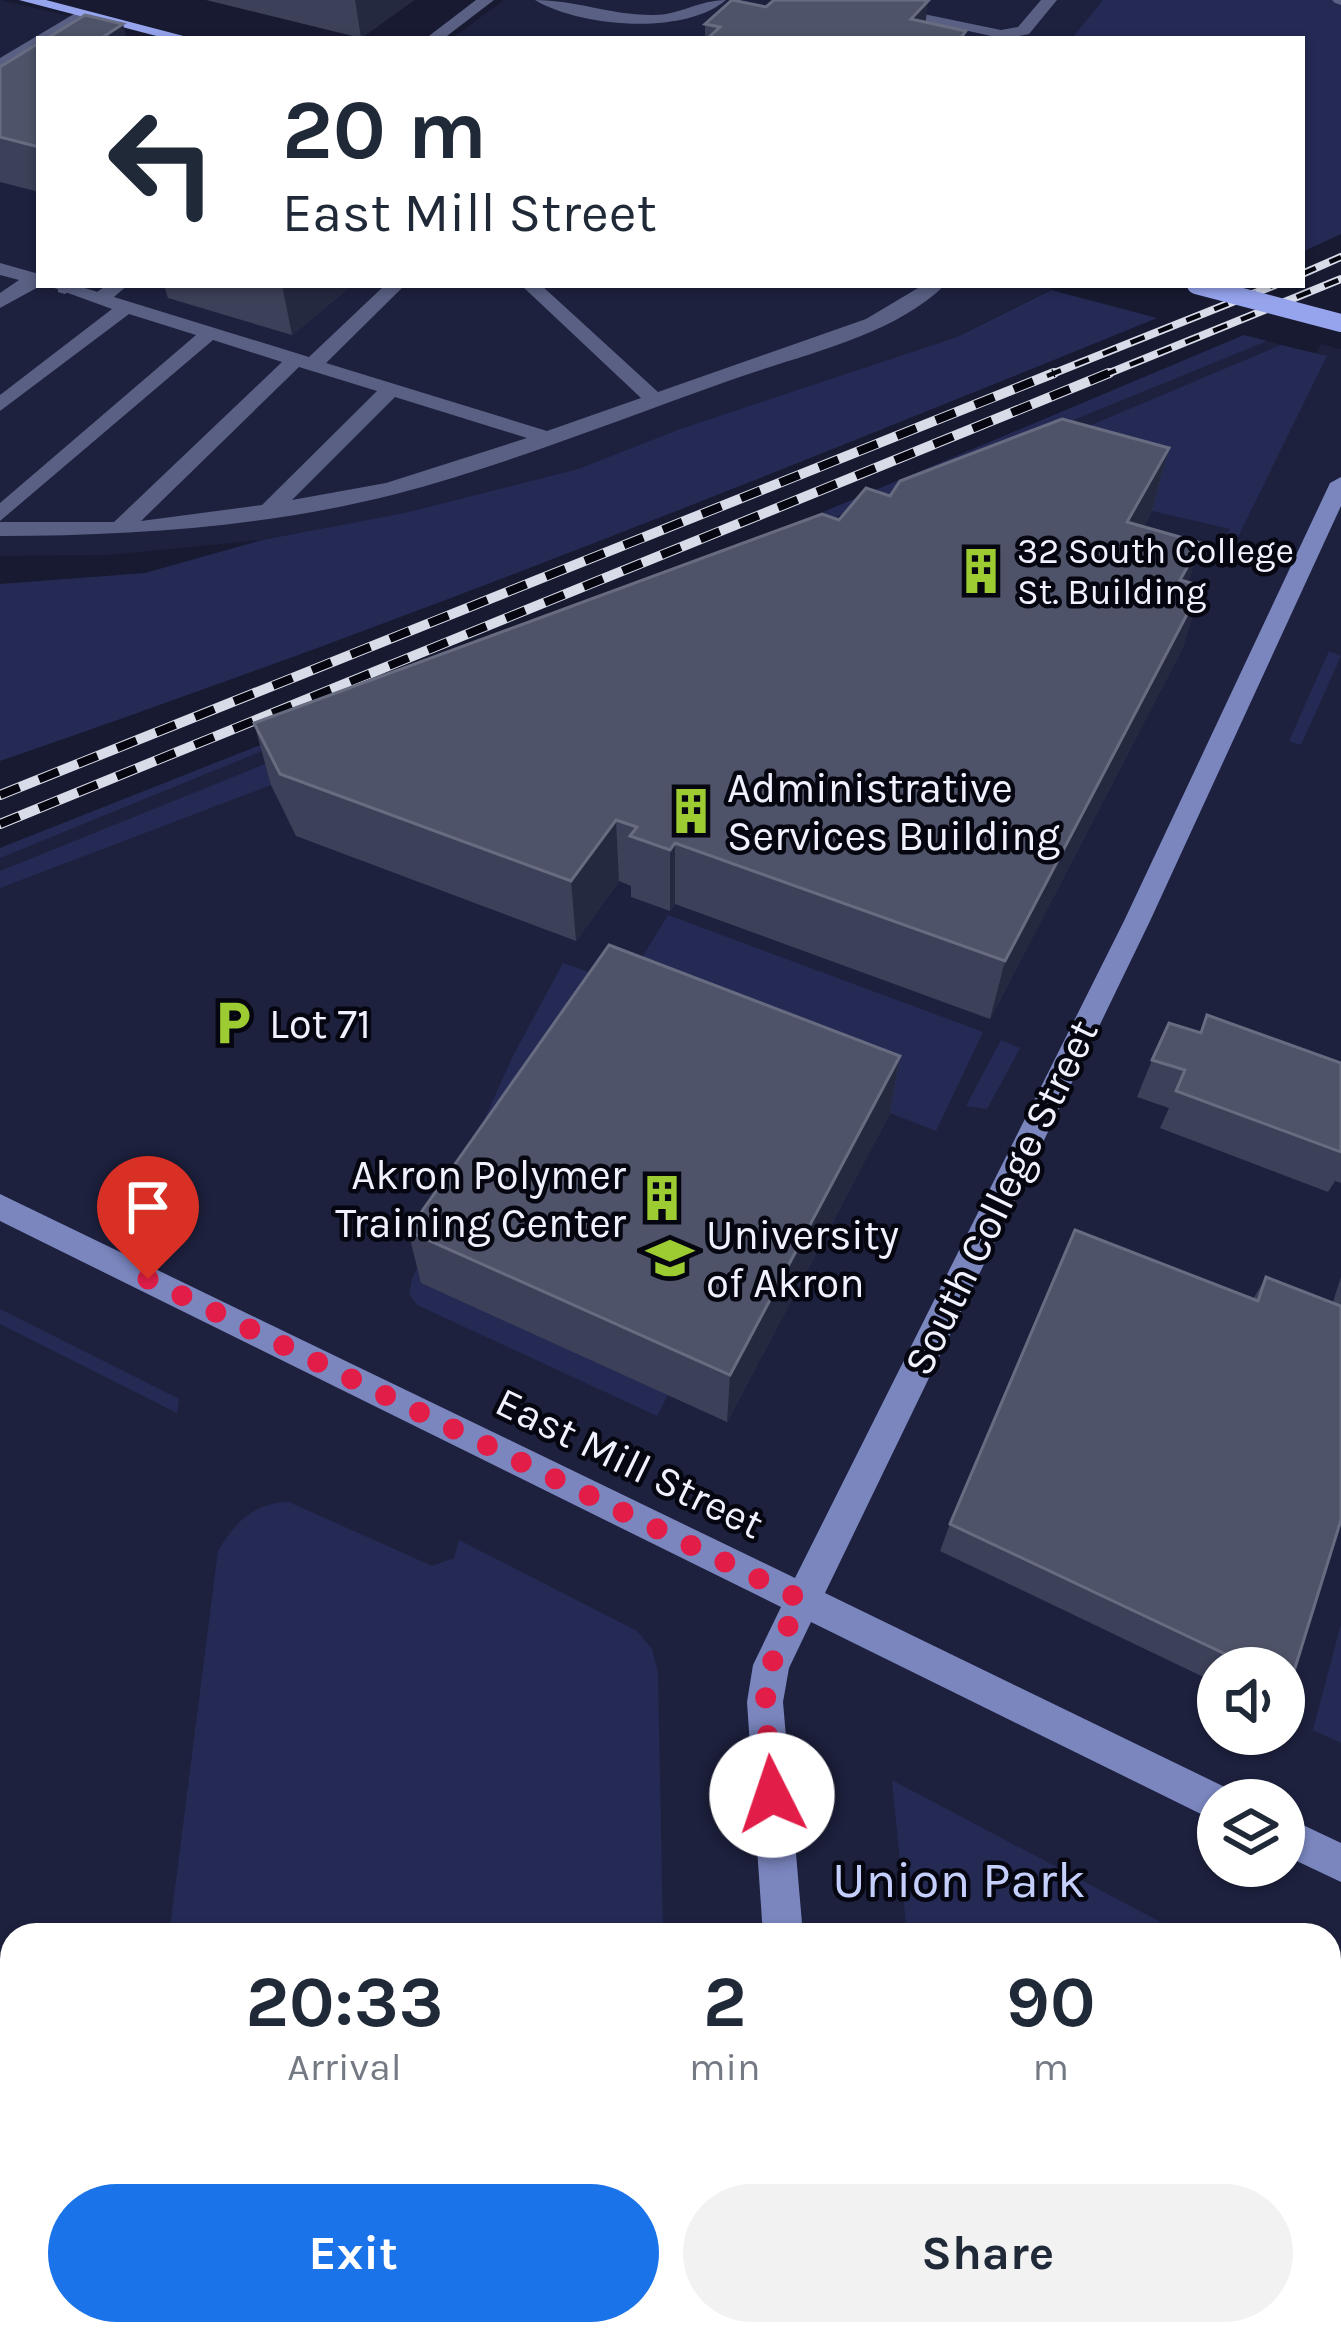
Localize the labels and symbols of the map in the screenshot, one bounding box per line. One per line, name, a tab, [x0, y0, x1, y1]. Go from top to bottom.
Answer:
place label: 32 South College St. Building	[1017, 530, 1294, 613]
building icon: 32 South College St. Building	[956, 546, 1006, 596]
place label: Administrative Services Building	[727, 763, 1061, 861]
building icon: Administrative Services Building	[666, 786, 716, 836]
parking icon: Lot 71	[208, 998, 258, 1048]
place label: Lot 71	[269, 999, 371, 1049]
street label: South College Street	[893, 1012, 1109, 1383]
place label: Akron Polymer Training Center	[335, 1150, 627, 1248]
pin	[97, 1156, 199, 1279]
building icon: Akron Polymer Training Center	[637, 1173, 687, 1223]
place label: University of Akron	[706, 1210, 899, 1308]
school or university icon: University of Akron	[645, 1233, 695, 1283]
street label: East Mill Street	[488, 1377, 771, 1549]
position arrow	[709, 1732, 835, 1858]
park label: Union Park	[832, 1850, 1086, 1910]

